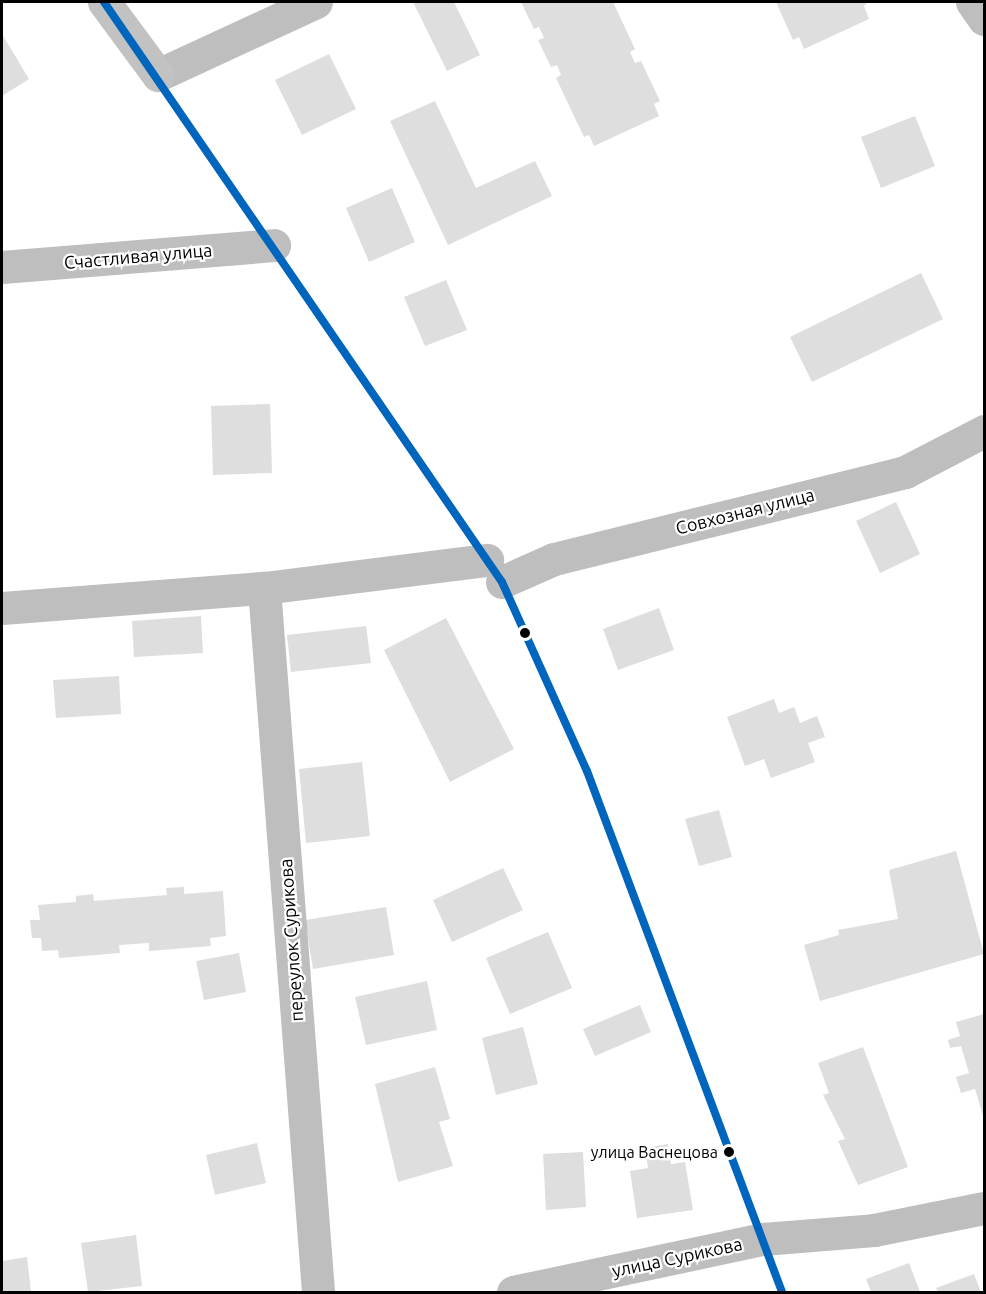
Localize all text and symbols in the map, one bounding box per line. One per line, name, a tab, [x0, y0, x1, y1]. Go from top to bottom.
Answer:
street label: Счастливая улица	[63, 239, 213, 273]
street label: Совхозная улица	[673, 483, 817, 539]
unlabelled marker	[519, 627, 531, 639]
street label: переулок Сурикова	[275, 858, 307, 1022]
place label: улица Васнецова	[591, 1142, 718, 1162]
marker: улица Васнецова	[723, 1146, 735, 1158]
street label: улица Сурикова	[610, 1233, 744, 1281]

